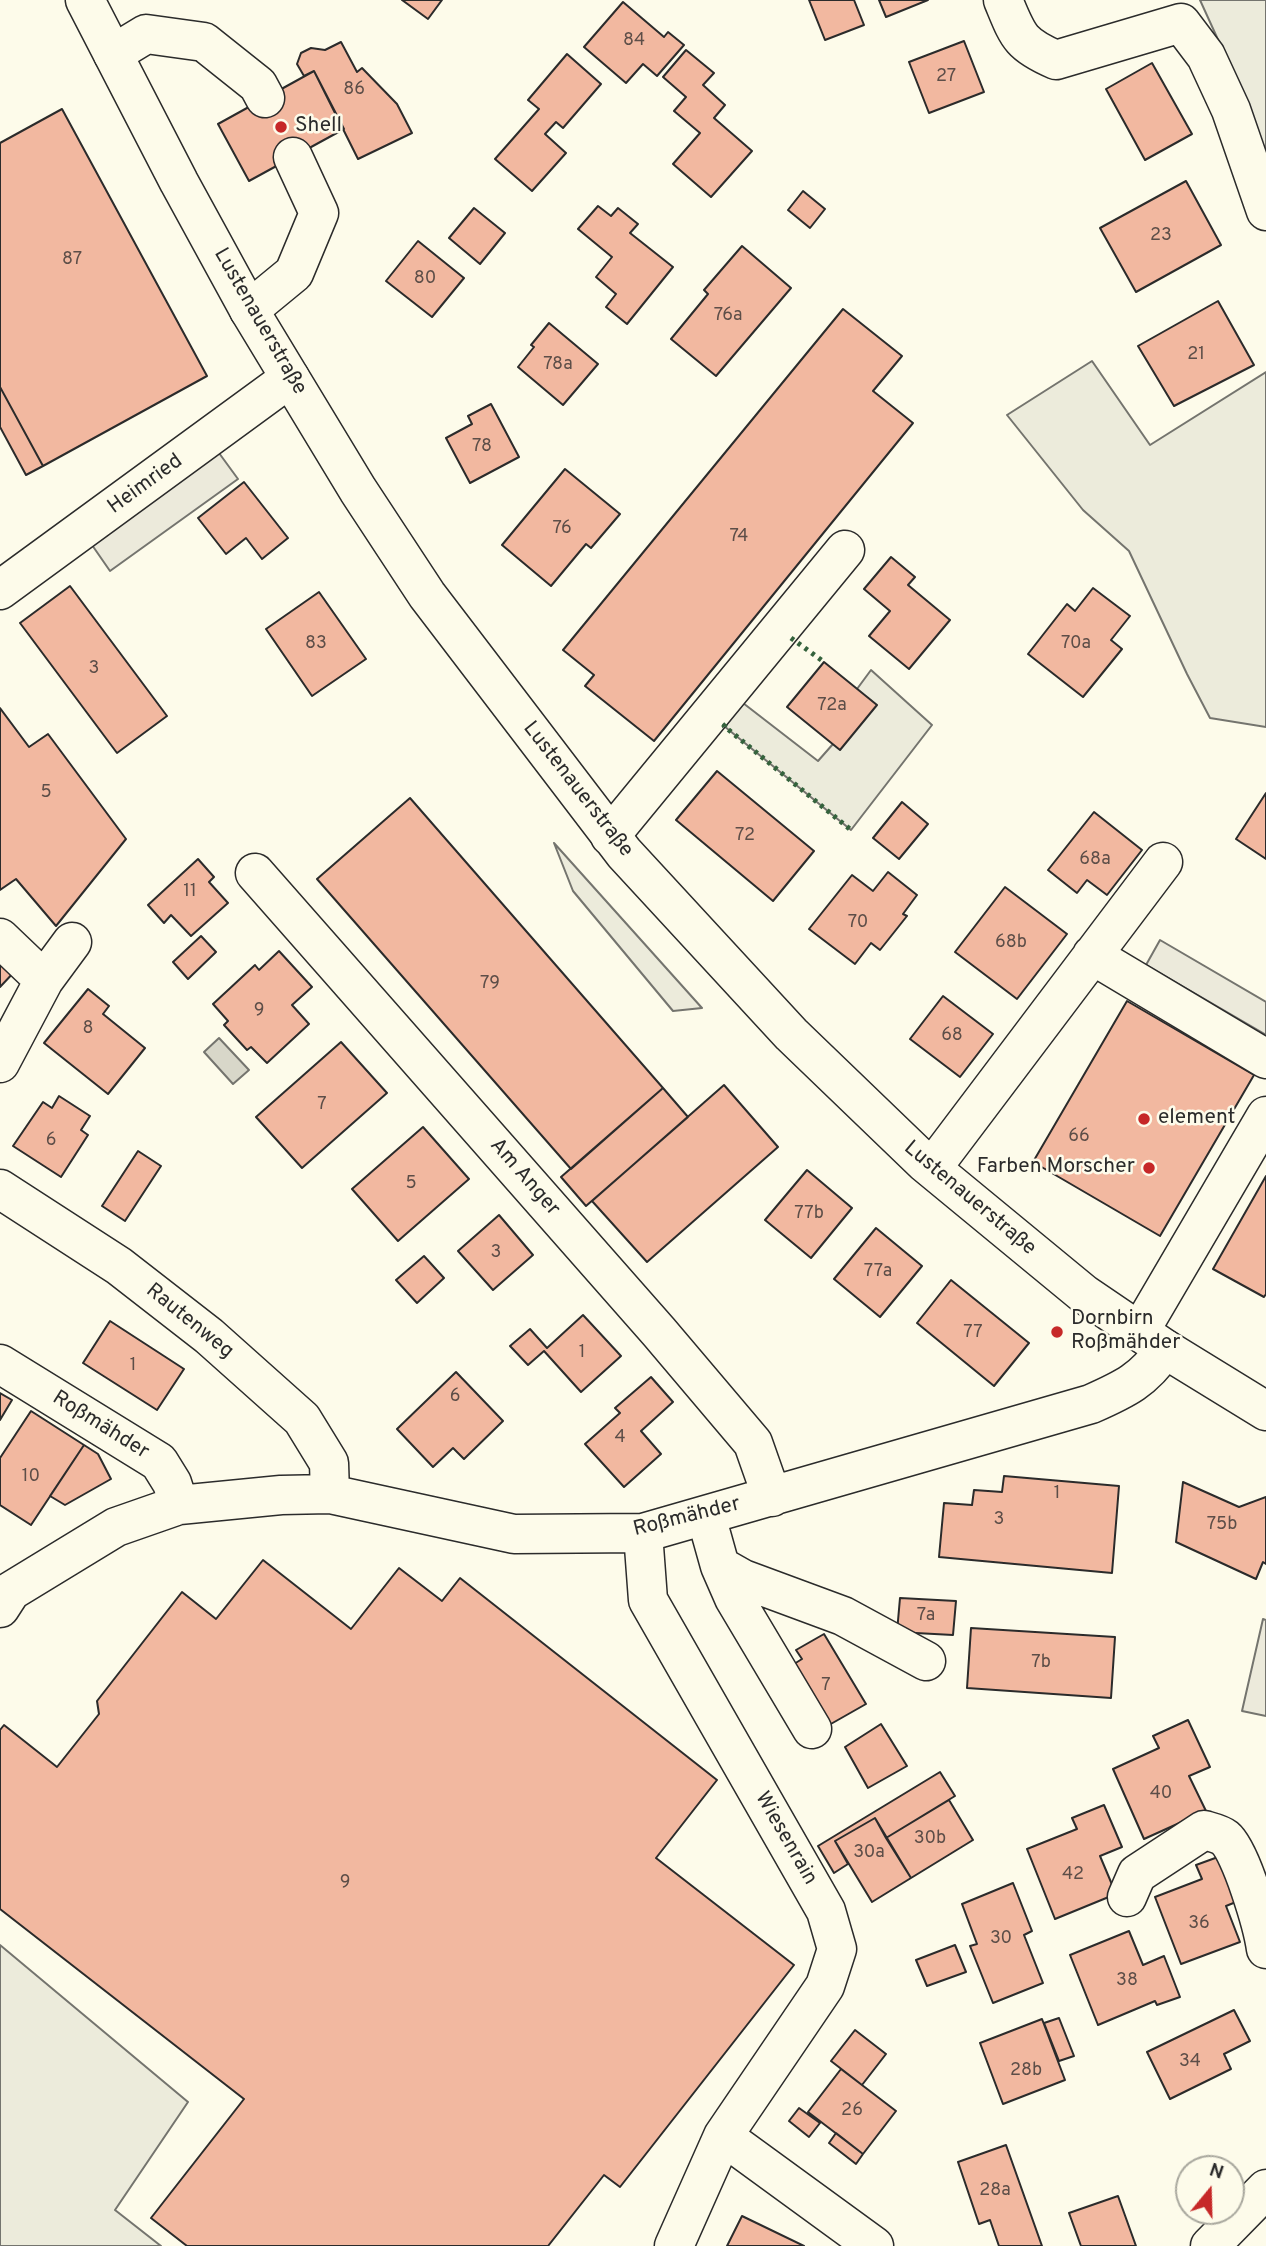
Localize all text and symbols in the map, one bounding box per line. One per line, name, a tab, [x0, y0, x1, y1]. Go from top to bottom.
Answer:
house number: 84	[623, 30, 645, 52]
house number: 27	[936, 66, 956, 88]
house number: 86	[343, 79, 365, 101]
place label: Shell	[295, 114, 342, 140]
marker: Shell	[273, 119, 289, 135]
house number: 23	[1150, 225, 1172, 247]
street label: Lustenauerstraße	[207, 244, 311, 400]
house number: 87	[62, 249, 82, 271]
house number: 80	[414, 268, 436, 290]
house number: 76a	[714, 305, 742, 327]
house number: 21	[1187, 344, 1205, 366]
house number: 78a	[543, 354, 573, 376]
house number: 78	[472, 436, 492, 458]
street label: Heimried	[104, 449, 188, 521]
house number: 76	[552, 518, 572, 540]
house number: 74	[730, 526, 748, 548]
house number: 83	[305, 633, 327, 655]
house number: 70a	[1061, 633, 1091, 655]
house number: 3	[89, 658, 99, 680]
house number: 72a	[817, 695, 847, 717]
street label: Lustenauerstraße	[516, 717, 638, 863]
house number: 5	[40, 782, 52, 804]
house number: 72	[735, 825, 755, 847]
house number: 68a	[1079, 849, 1111, 871]
house number: 11	[183, 881, 197, 903]
house number: 70	[848, 912, 868, 934]
house number: 68b	[995, 932, 1027, 954]
house number: 79	[480, 973, 500, 995]
house number: 9	[254, 1000, 264, 1022]
house number: 8	[83, 1018, 93, 1040]
house number: 68	[941, 1025, 963, 1047]
house number: 7	[317, 1094, 327, 1116]
place label: element	[1158, 1106, 1235, 1132]
marker: element	[1136, 1111, 1152, 1127]
house number: 66	[1068, 1126, 1090, 1148]
house number: 6	[46, 1130, 56, 1152]
street label: Am Anger	[483, 1134, 565, 1222]
street label: Lustenauerstraße	[898, 1136, 1040, 1262]
place label: Farben Morscher	[977, 1155, 1135, 1181]
marker: Farben Morscher	[1141, 1160, 1157, 1176]
house number: 5	[405, 1173, 417, 1195]
house number: 77b	[794, 1203, 824, 1225]
house number: 3	[491, 1242, 501, 1264]
house number: 77a	[864, 1261, 892, 1283]
street label: Rautenweg	[140, 1279, 238, 1365]
place label: Dornbirn Roßmähder	[1071, 1307, 1180, 1357]
house number: 77	[963, 1322, 983, 1344]
marker: Dornbirn Roßmähder	[1049, 1324, 1065, 1340]
house number: 1	[579, 1342, 585, 1364]
house number: 1	[130, 1355, 136, 1377]
street label: Roßmähder	[47, 1386, 153, 1466]
house number: 6	[450, 1386, 460, 1408]
house number: 4	[614, 1427, 626, 1449]
house number: 10	[22, 1466, 40, 1488]
house number: 1	[1054, 1483, 1060, 1505]
street label: Roßmähder	[631, 1493, 743, 1543]
house number: 3	[994, 1509, 1004, 1531]
house number: 75b	[1207, 1514, 1237, 1536]
house number: 7a	[917, 1605, 935, 1627]
house number: 7b	[1031, 1652, 1051, 1674]
house number: 7	[821, 1675, 831, 1697]
house number: 40	[1150, 1783, 1172, 1805]
street label: Wiesenrain	[748, 1788, 822, 1890]
house number: 30b	[914, 1828, 946, 1850]
house number: 30a	[853, 1842, 885, 1864]
house number: 42	[1062, 1864, 1084, 1886]
house number: 9	[340, 1872, 350, 1894]
house number: 36	[1188, 1913, 1210, 1935]
house number: 30	[990, 1928, 1012, 1950]
house number: 38	[1116, 1970, 1138, 1992]
house number: 34	[1179, 2051, 1201, 2073]
house number: 28b	[1010, 2060, 1042, 2082]
house number: 26	[841, 2100, 863, 2122]
north arrow	[1175, 2155, 1245, 2225]
text: N	[1206, 2158, 1227, 2186]
house number: 28a	[979, 2180, 1011, 2202]

